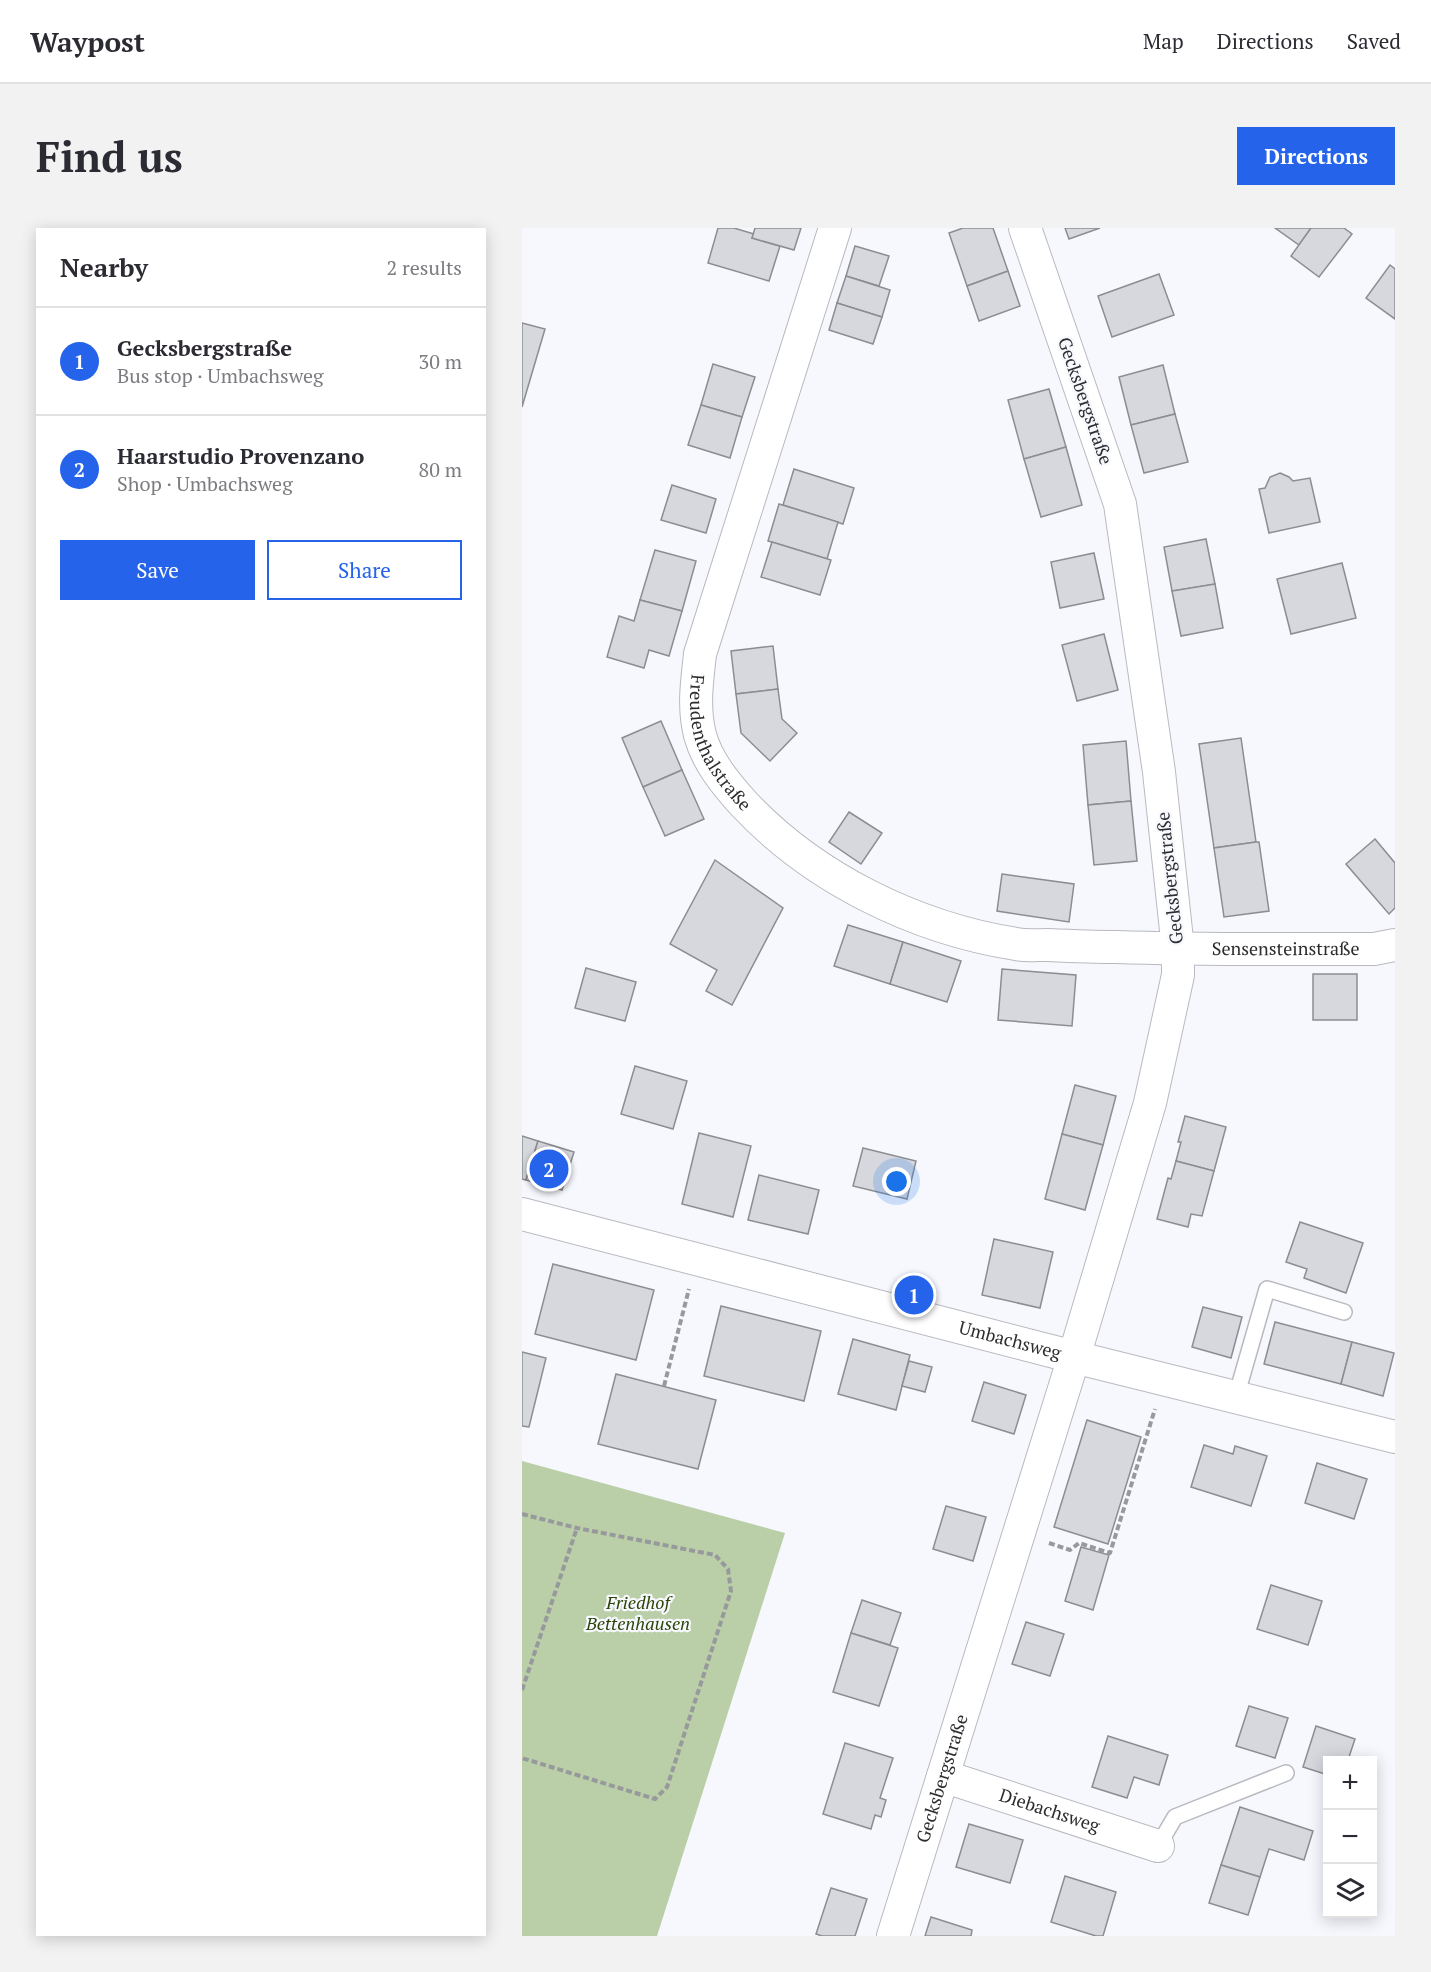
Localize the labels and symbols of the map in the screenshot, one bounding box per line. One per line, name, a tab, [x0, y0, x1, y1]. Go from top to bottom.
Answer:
street label: Gecksbergstraße	[1053, 334, 1119, 468]
street label: Freudenthalstraße	[685, 674, 757, 816]
street label: Gecksbergstraße	[1150, 811, 1188, 946]
street label: Sensensteinstraße	[1212, 936, 1360, 960]
pin: 2	[530, 1146, 568, 1192]
your location	[882, 1167, 911, 1196]
pin: 1	[894, 1272, 934, 1318]
street label: Umbachsweg	[956, 1315, 1064, 1364]
park label: Friedhof Bettenhausen	[585, 1590, 690, 1635]
street label: Gecksbergstraße	[910, 1711, 973, 1845]
street label: Diebachsweg	[996, 1782, 1104, 1837]

